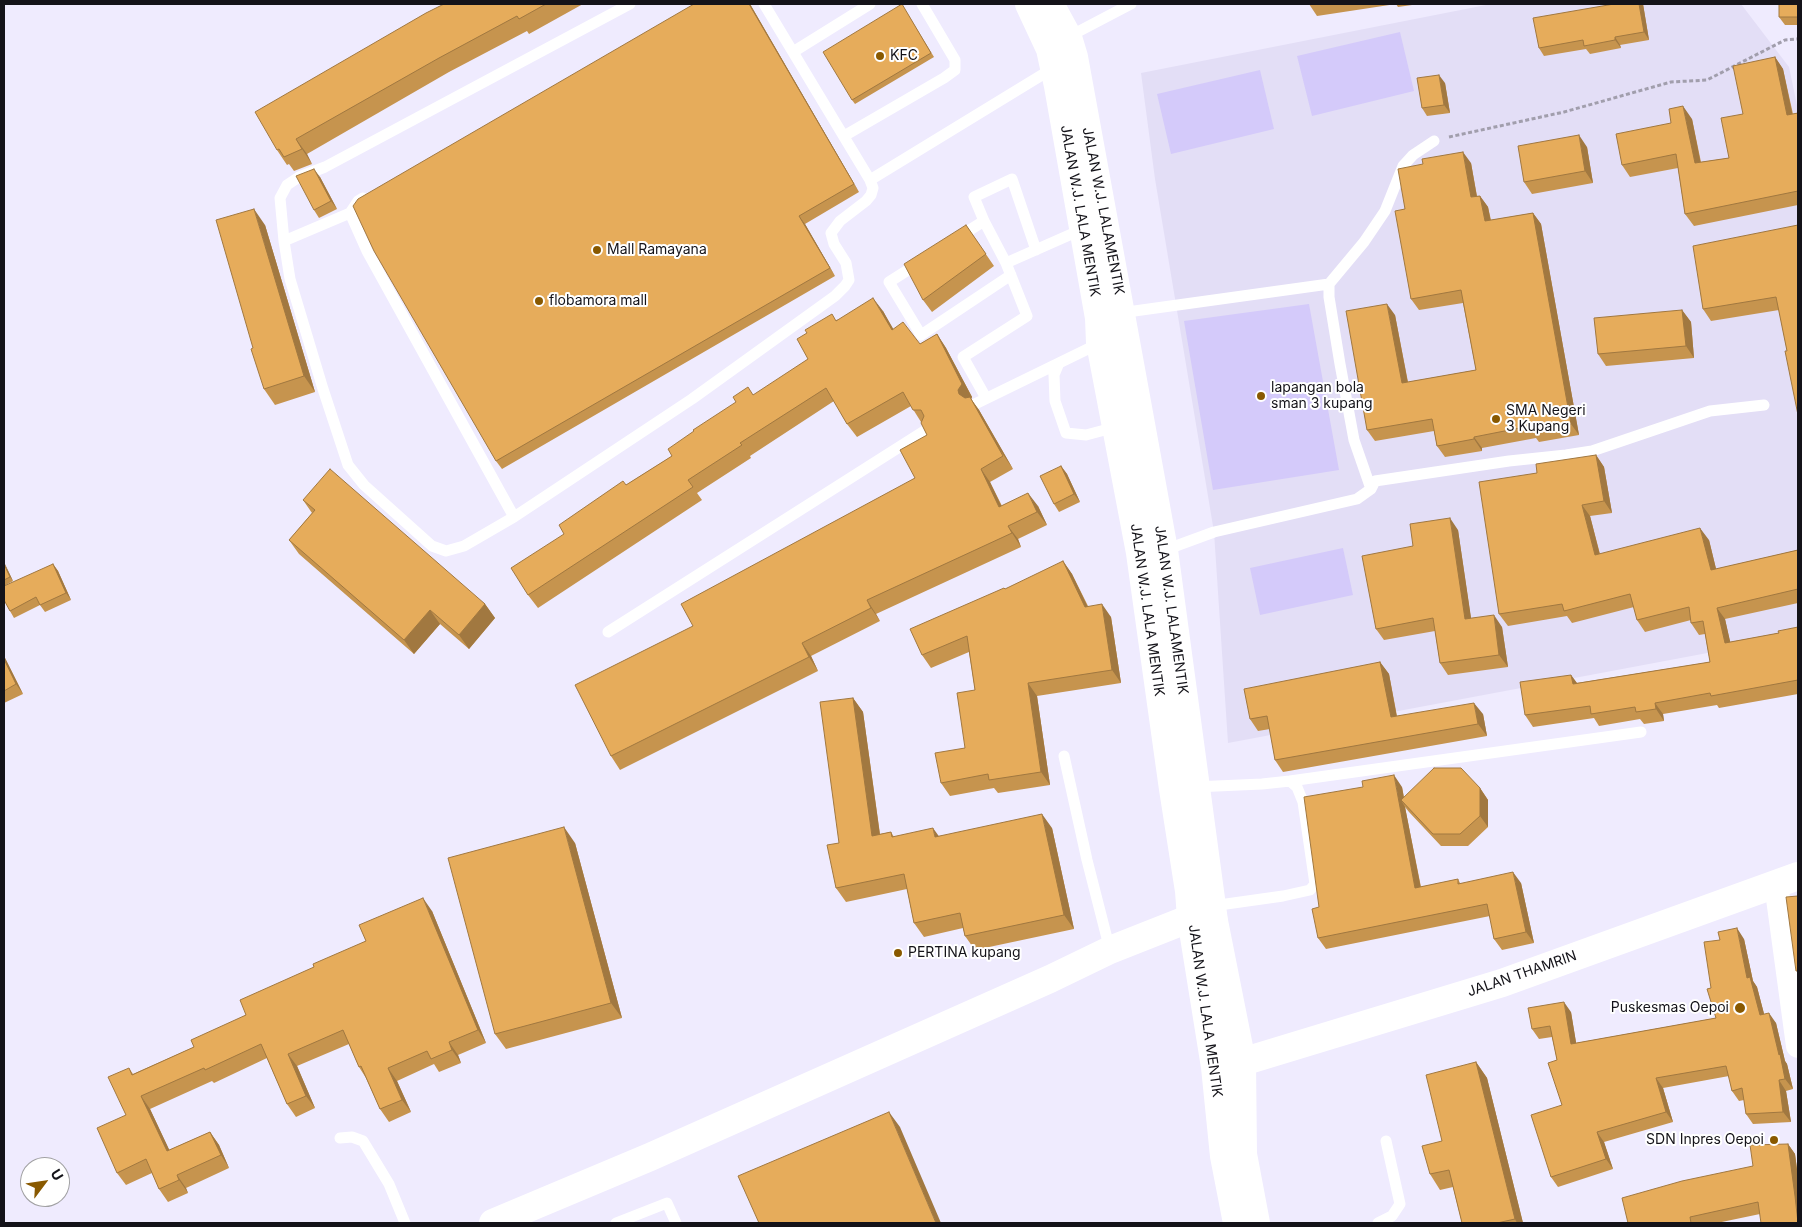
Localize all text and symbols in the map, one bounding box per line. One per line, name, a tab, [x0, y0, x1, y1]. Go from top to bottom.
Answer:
place label: KFC	[890, 48, 918, 64]
marker: KFC	[874, 50, 886, 62]
street label: JALAN W.J. LALA MENTIK	[1057, 124, 1103, 298]
street label: JALAN W.J. LALAMENTIK	[1079, 126, 1127, 296]
place label: Mall Ramayana	[607, 242, 707, 258]
marker: Mall Ramayana	[591, 244, 603, 256]
place label: flobamora mall	[549, 293, 647, 309]
marker: flobamora mall	[533, 295, 545, 307]
place label: lapangan bola sman 3 kupang	[1271, 380, 1373, 412]
marker: lapangan bola sman 3 kupang	[1255, 390, 1267, 402]
place label: SMA Negeri 3 Kupang	[1506, 403, 1586, 436]
marker: SMA Negeri 3 Kupang	[1490, 413, 1502, 425]
street label: JALAN W.J. LALA MENTIK	[1127, 523, 1167, 697]
street label: JALAN W.J. LALAMENTIK	[1151, 524, 1191, 696]
street label: JALAN W.J. LALA MENTIK	[1185, 924, 1225, 1098]
place label: PERTINA kupang	[908, 945, 1021, 961]
marker: PERTINA kupang	[892, 947, 904, 959]
street label: JALAN THAMRIN	[1465, 947, 1579, 1001]
place label: Puskesmas Oepoi	[1611, 1000, 1729, 1016]
marker: Puskesmas Oepoi	[1733, 1001, 1747, 1015]
place label: SDN Inpres Oepoi	[1646, 1132, 1764, 1148]
marker: SDN Inpres Oepoi	[1768, 1134, 1780, 1146]
north arrow	[20, 1157, 70, 1207]
text: U	[48, 1166, 67, 1183]

